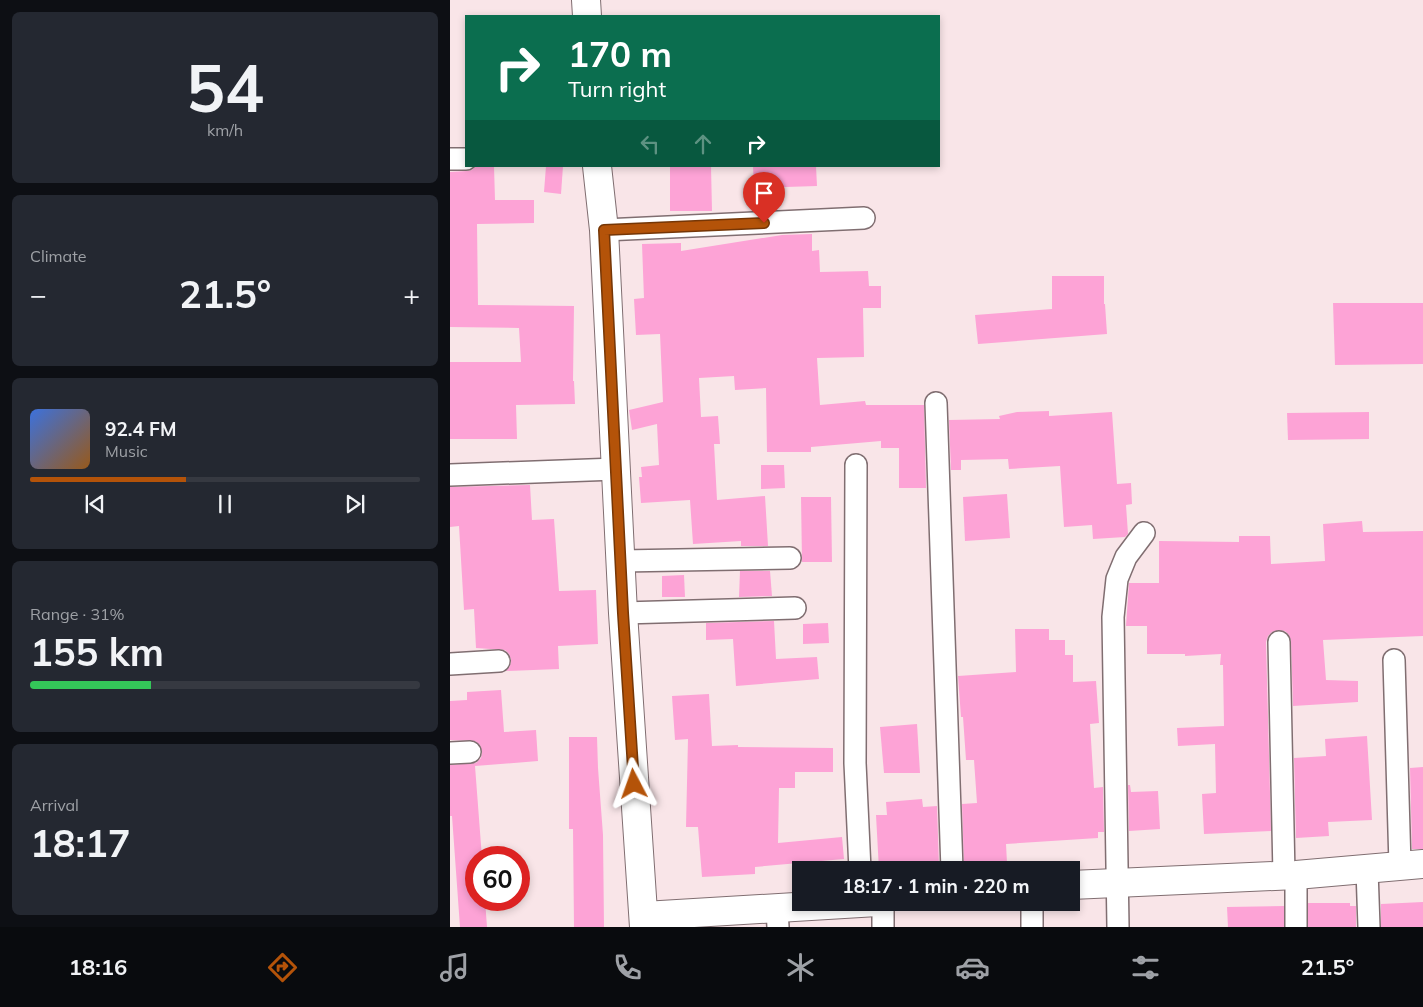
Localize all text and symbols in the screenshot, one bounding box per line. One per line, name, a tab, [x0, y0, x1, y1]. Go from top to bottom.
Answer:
text: 170 m	[568, 32, 672, 76]
icon: right	[485, 35, 550, 100]
text: 54	[186, 47, 264, 128]
text: Turn right	[568, 75, 666, 103]
text: km/h	[207, 120, 243, 140]
icon: left	[636, 130, 664, 158]
icon: ahead	[689, 130, 717, 158]
icon: right	[742, 130, 770, 158]
pin	[743, 172, 785, 223]
icon: arrive	[750, 179, 778, 207]
text: Climate	[30, 246, 86, 266]
text: 21.5°	[179, 270, 271, 318]
text: −	[30, 277, 47, 312]
text: +	[403, 277, 420, 312]
text: 92.4 FM	[105, 417, 177, 441]
text: Music	[105, 441, 148, 461]
icon: previous	[81, 490, 109, 518]
icon: pause	[211, 490, 239, 518]
icon: next	[341, 490, 369, 518]
text: Range · 31%	[30, 604, 125, 624]
text: 155 km	[30, 628, 164, 676]
position arrow	[607, 757, 659, 809]
text: Arrival	[30, 795, 79, 815]
text: 18:17	[30, 819, 131, 867]
speed limit sign: 60	[465, 846, 530, 911]
text: 18:17 · 1 min · 220 m	[842, 874, 1030, 898]
icon: directions	[265, 950, 300, 985]
icon: music	[437, 950, 472, 985]
icon: phone	[610, 950, 645, 985]
icon: climate	[783, 950, 818, 985]
icon: car	[955, 950, 990, 985]
icon: filters	[1128, 950, 1163, 985]
text: 18:16	[69, 953, 127, 981]
text: 21.5°	[1301, 953, 1354, 981]

